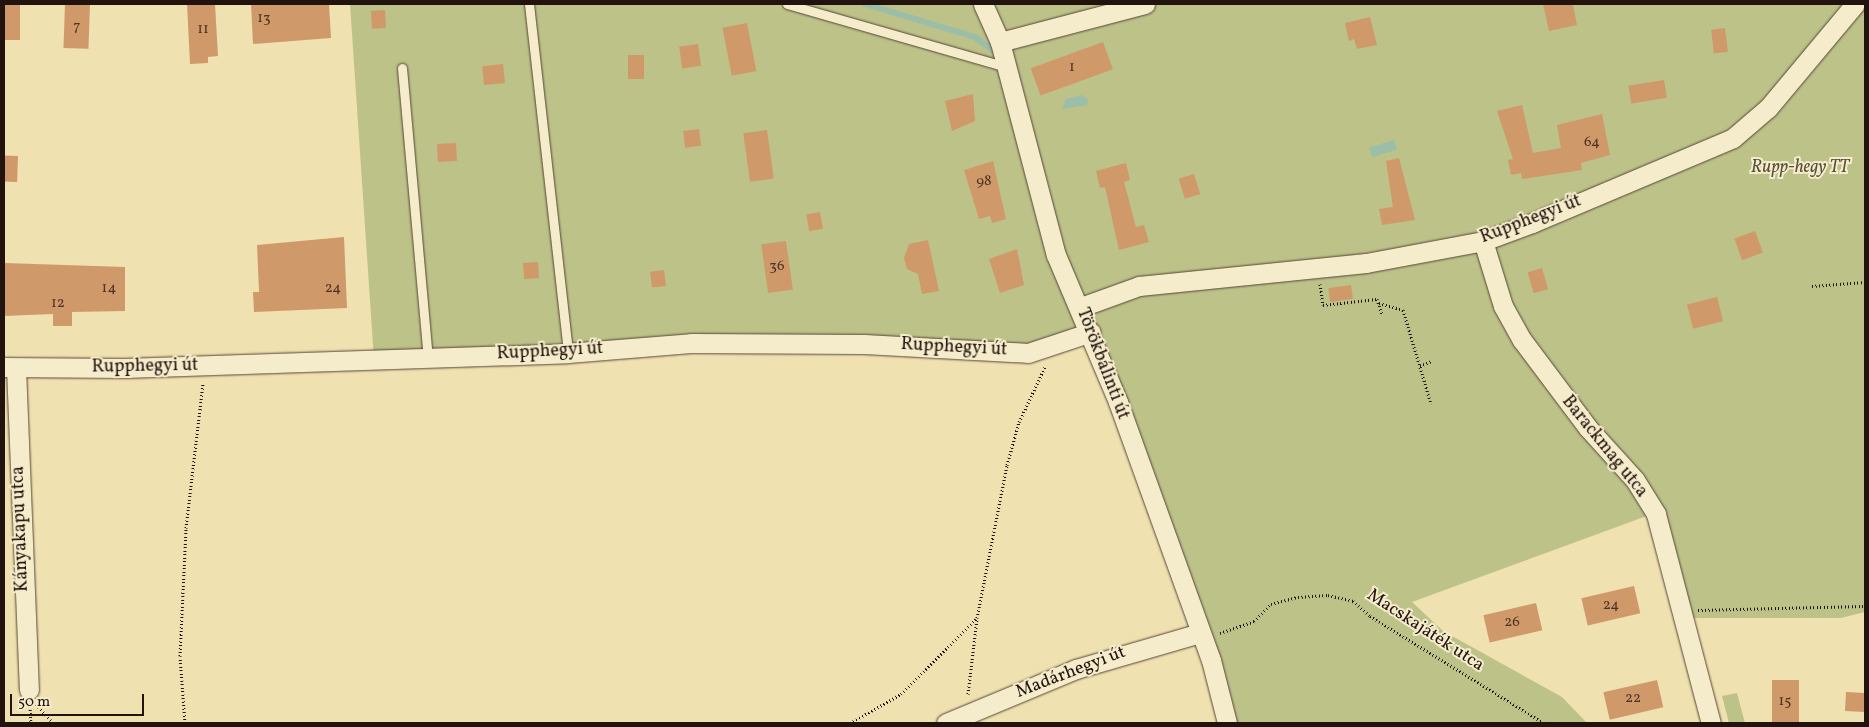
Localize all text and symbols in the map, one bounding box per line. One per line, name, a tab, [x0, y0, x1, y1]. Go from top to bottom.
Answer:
house number: 13	[257, 10, 271, 28]
house number: 7	[73, 18, 81, 36]
house number: 11	[197, 21, 209, 39]
house number: 1	[1069, 59, 1075, 77]
house number: 64	[1584, 134, 1600, 152]
park label: Rupp-hegy TT	[1751, 157, 1849, 179]
house number: 98	[976, 173, 992, 191]
street label: Rupphegyi út	[1477, 191, 1585, 249]
house number: 36	[769, 258, 785, 276]
house number: 14	[102, 280, 116, 298]
house number: 24	[325, 280, 341, 298]
house number: 12	[51, 295, 65, 313]
street label: Törökbálinti út	[1071, 305, 1133, 423]
street label: Rupphegyi út	[900, 334, 1008, 362]
street label: Rupphegyi út	[496, 338, 604, 366]
street label: Rupphegyi út	[92, 355, 198, 379]
street label: Barackmag utca	[1556, 392, 1652, 502]
street label: Kányakapu utca	[8, 466, 34, 592]
street label: Macskajáték utca	[1362, 585, 1488, 677]
house number: 24	[1603, 597, 1619, 615]
house number: 26	[1504, 614, 1520, 632]
street label: Madárhegyi út	[1013, 642, 1129, 704]
scale bar	[12, 684, 146, 716]
house number: 22	[1625, 690, 1641, 708]
text: 50 m	[18, 692, 50, 713]
house number: 15	[1778, 693, 1792, 711]

